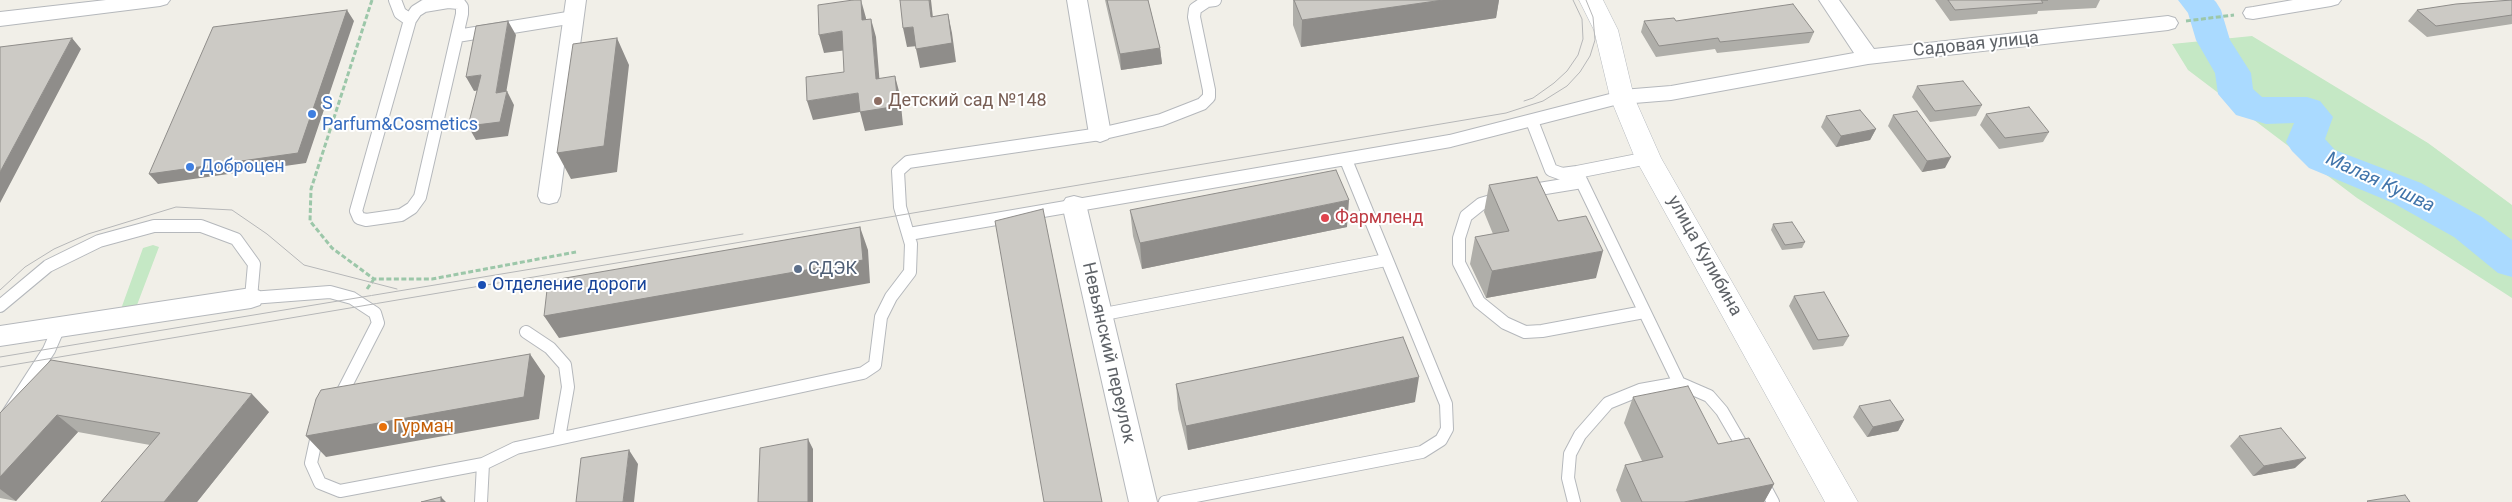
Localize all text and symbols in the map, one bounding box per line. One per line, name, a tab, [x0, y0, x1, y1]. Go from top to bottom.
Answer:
street label: Садовая улица	[1912, 28, 2040, 62]
place label: Детский сад №148	[888, 90, 1047, 112]
place label: S Parfum&Cosmetics	[322, 93, 478, 136]
marker: Детский сад №148	[872, 95, 884, 107]
marker: S Parfum&Cosmetics	[306, 108, 318, 120]
water label: Малая Кушва	[2322, 148, 2438, 218]
place label: Доброцен	[200, 156, 285, 178]
marker: Доброцен	[184, 161, 196, 173]
street label: улица Кулибина	[1662, 192, 1746, 320]
place label: Фармленд	[1335, 207, 1423, 229]
marker: Фармленд	[1319, 212, 1331, 224]
place label: СДЭК	[808, 258, 857, 280]
street label: Невьянский переулок	[1077, 260, 1139, 446]
marker: СДЭК	[792, 263, 804, 275]
place label: Отделение дороги	[492, 274, 647, 296]
marker: Отделение дороги	[476, 279, 488, 291]
place label: Гурман	[393, 416, 454, 438]
marker: Гурман	[377, 421, 389, 433]

